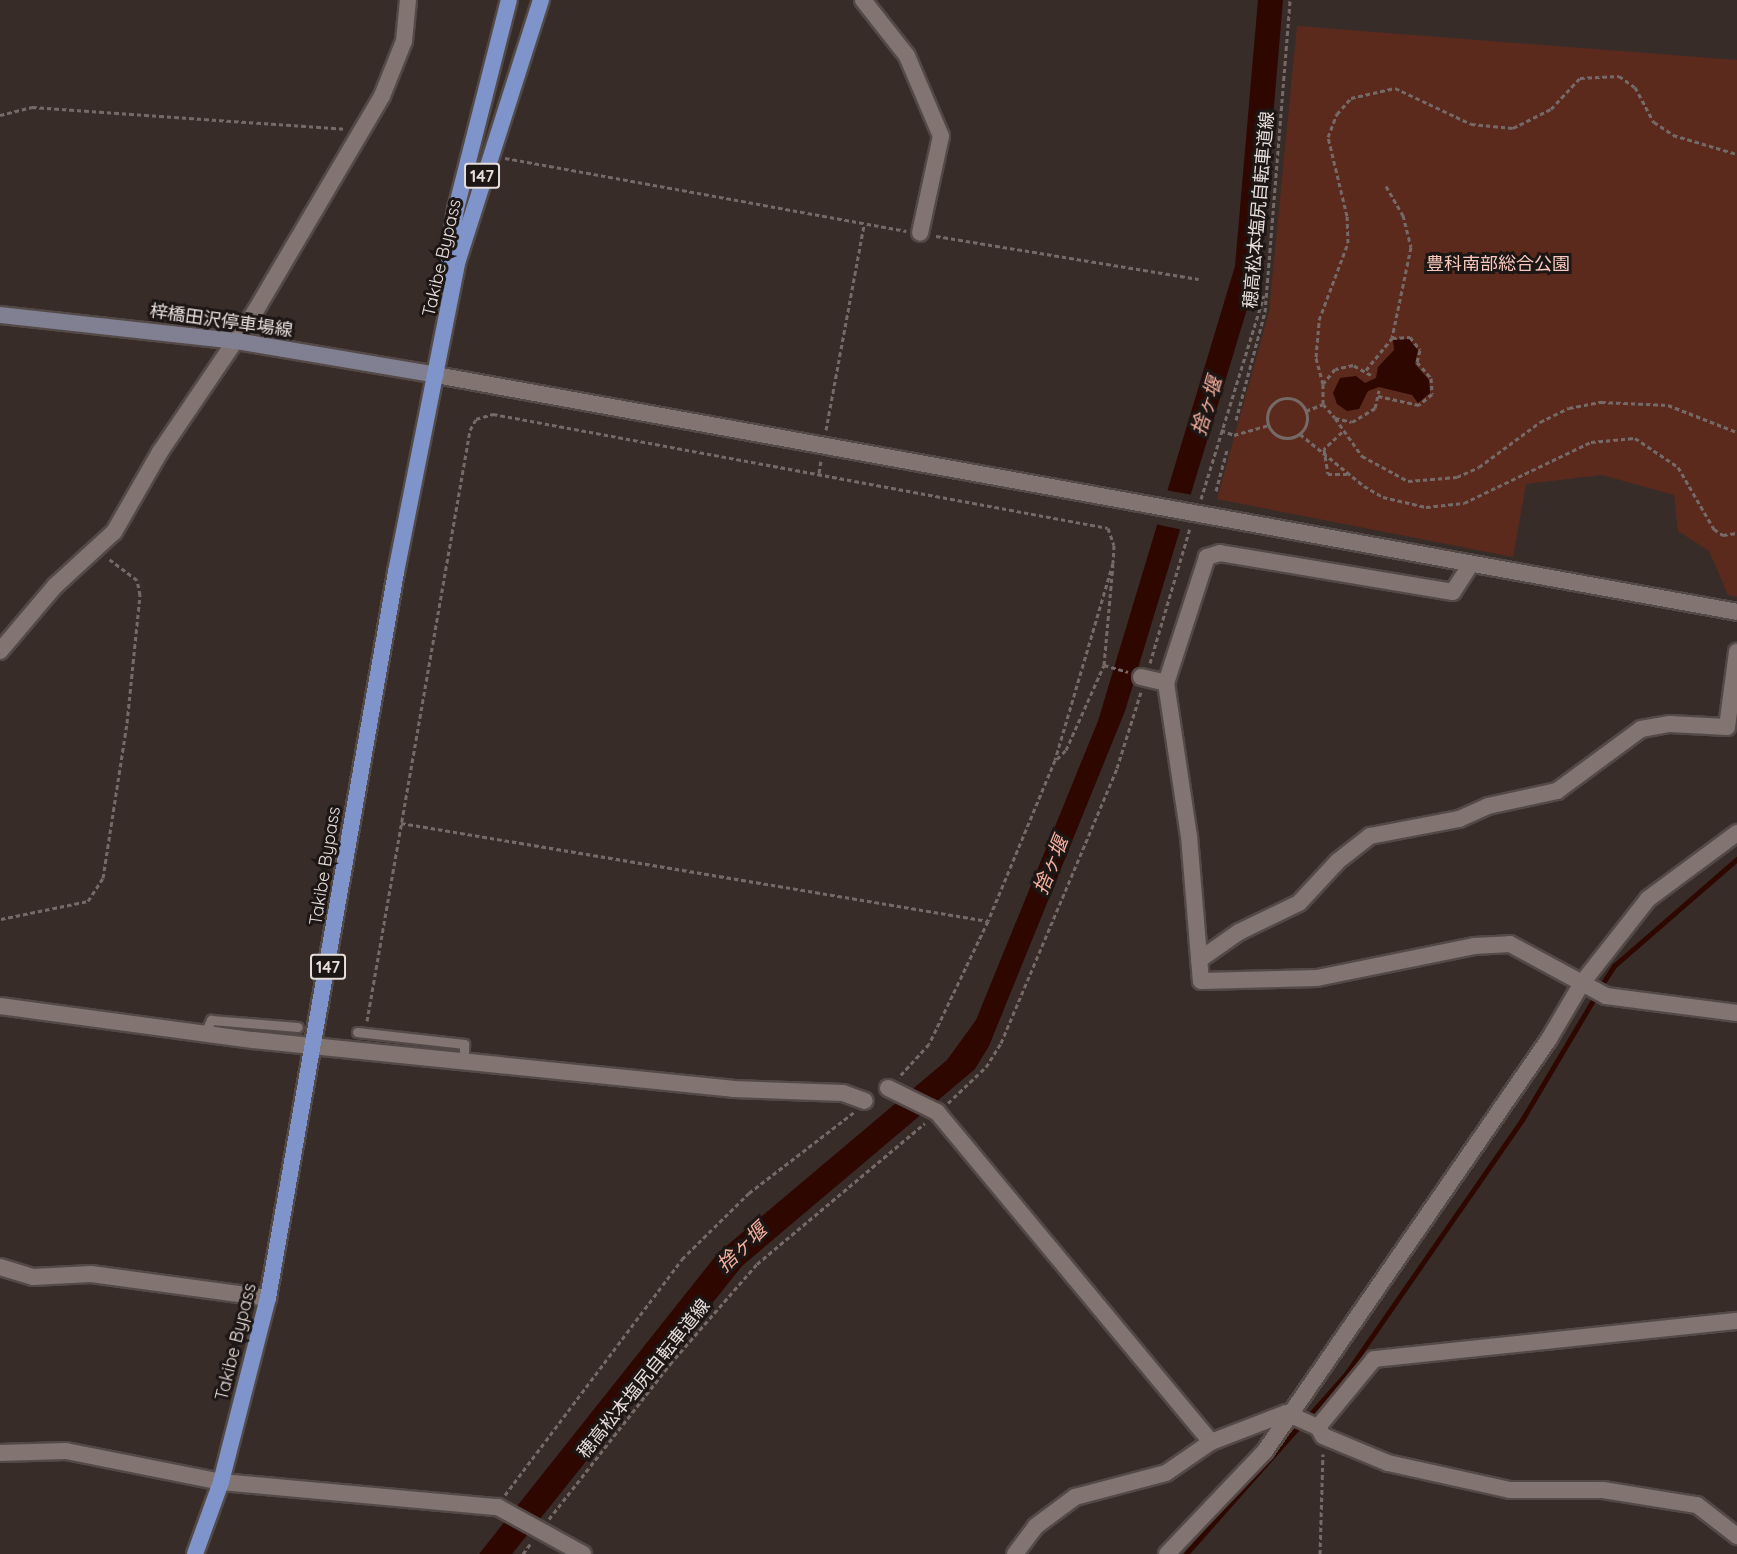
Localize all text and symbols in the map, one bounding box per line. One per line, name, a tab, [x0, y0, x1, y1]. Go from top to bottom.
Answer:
street label: 穂高松本塩尻自転車道線	[1240, 110, 1278, 310]
road number: 147	[464, 163, 500, 189]
street label: Takibe Bypass	[418, 197, 466, 319]
park label: 豊科南部総合公園	[1426, 253, 1570, 275]
street label: 梓橋田沢停車場線	[148, 300, 294, 342]
water label: 捨ヶ堰	[1186, 374, 1226, 438]
street label: Takibe Bypass	[305, 805, 345, 927]
water label: 捨ヶ堰	[1028, 833, 1072, 897]
road number: 147	[310, 954, 346, 980]
water label: 捨ヶ堰	[711, 1218, 771, 1276]
street label: Takibe Bypass	[211, 1281, 261, 1403]
street label: 穂高松本塩尻自転車道線	[573, 1295, 715, 1463]

